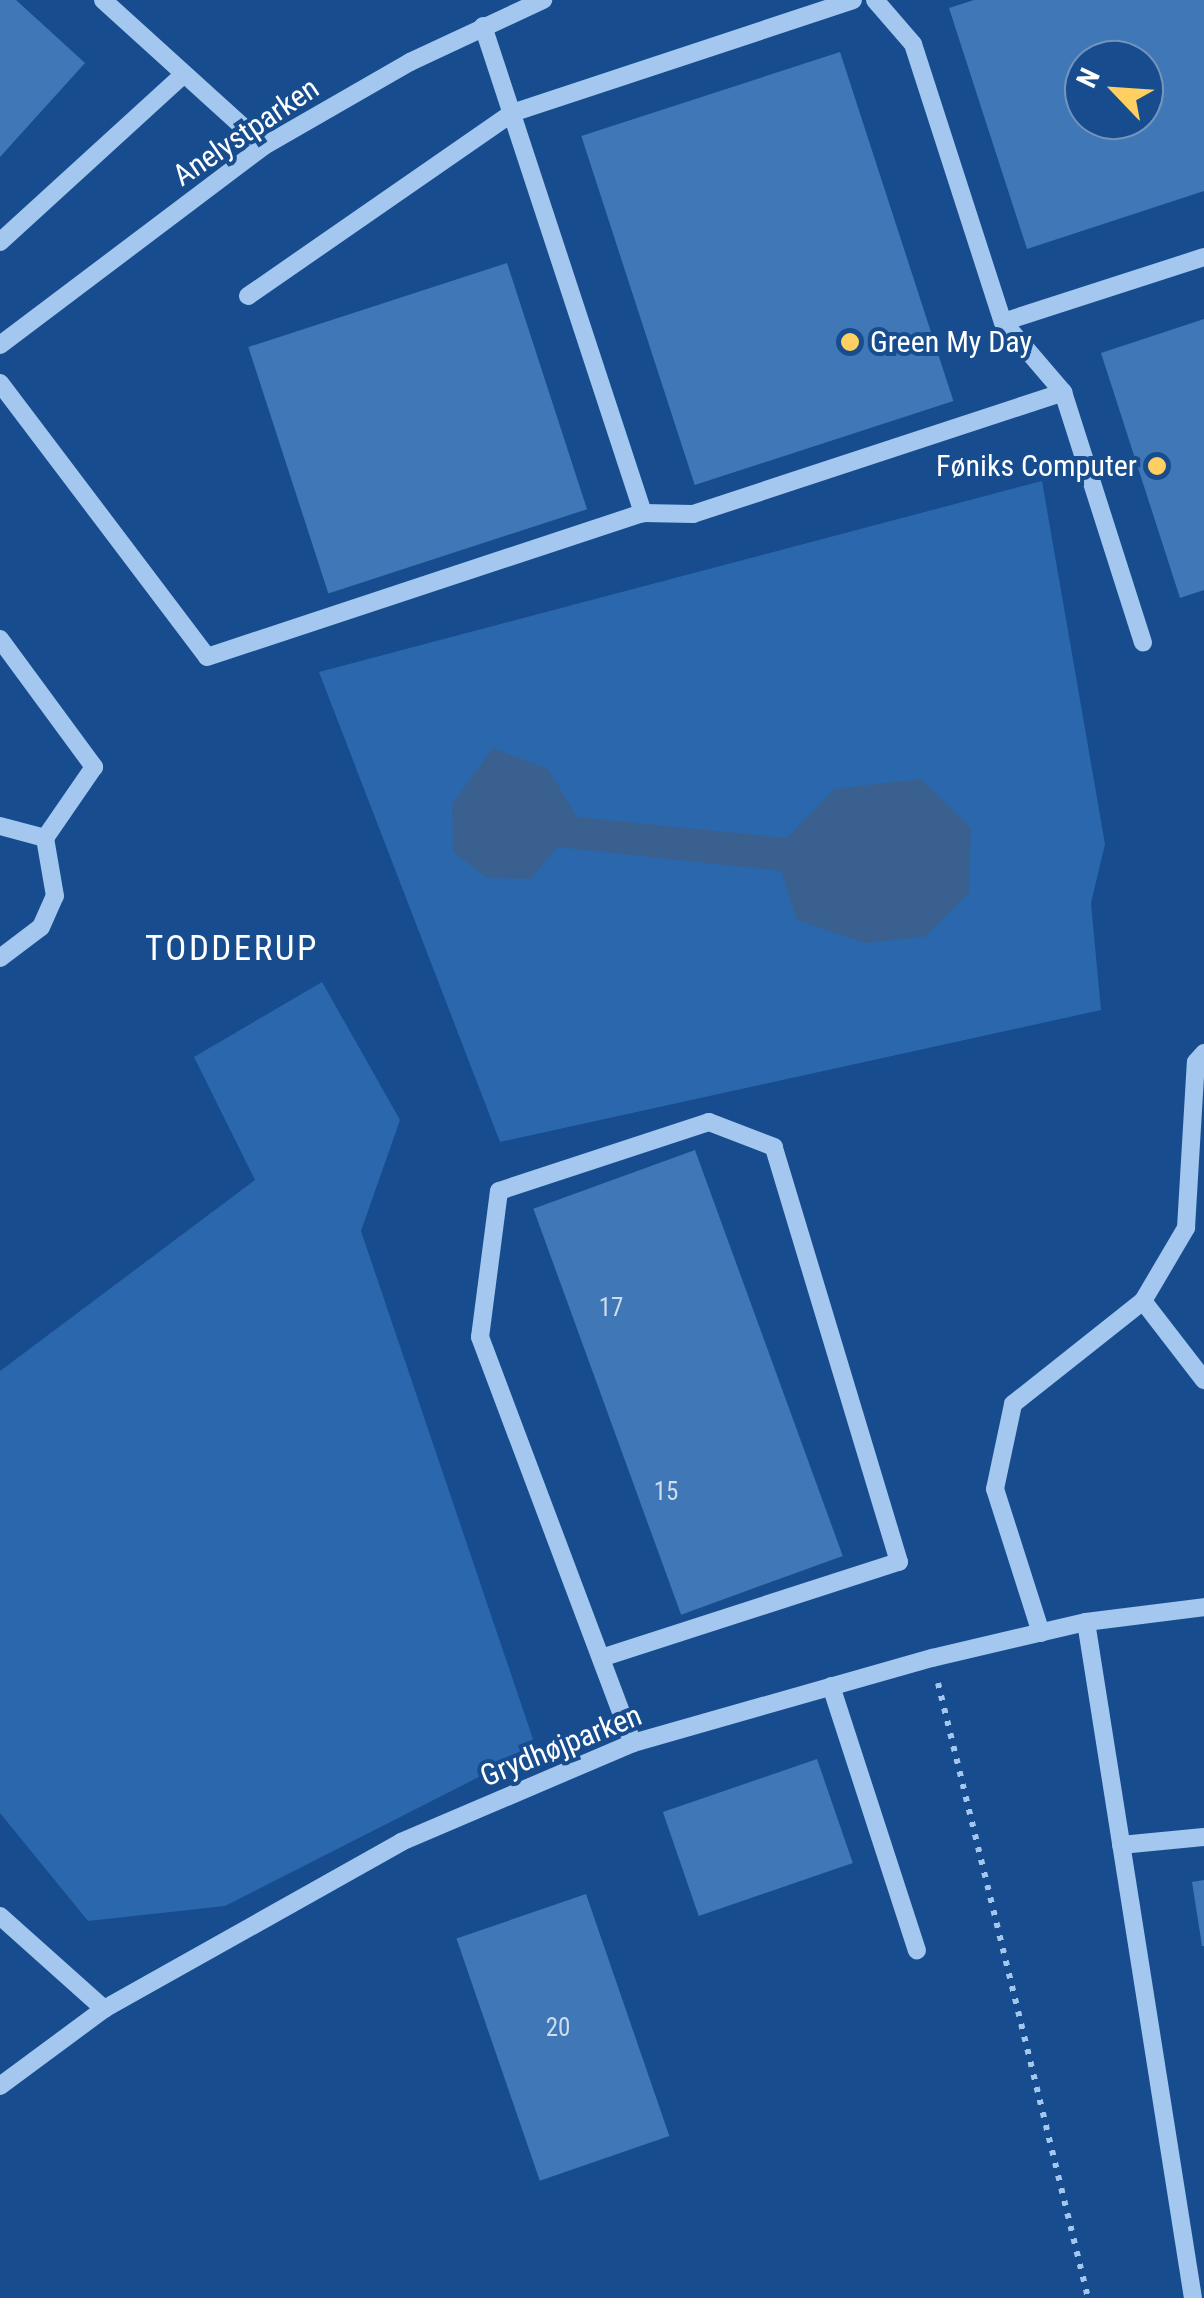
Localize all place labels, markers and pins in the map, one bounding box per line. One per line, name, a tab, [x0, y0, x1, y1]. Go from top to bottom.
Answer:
place label: Green My Day	[870, 324, 1032, 360]
marker: Green My Day	[839, 331, 861, 353]
place label: Føniks Computer	[936, 448, 1137, 484]
marker: Føniks Computer	[1146, 455, 1168, 477]

